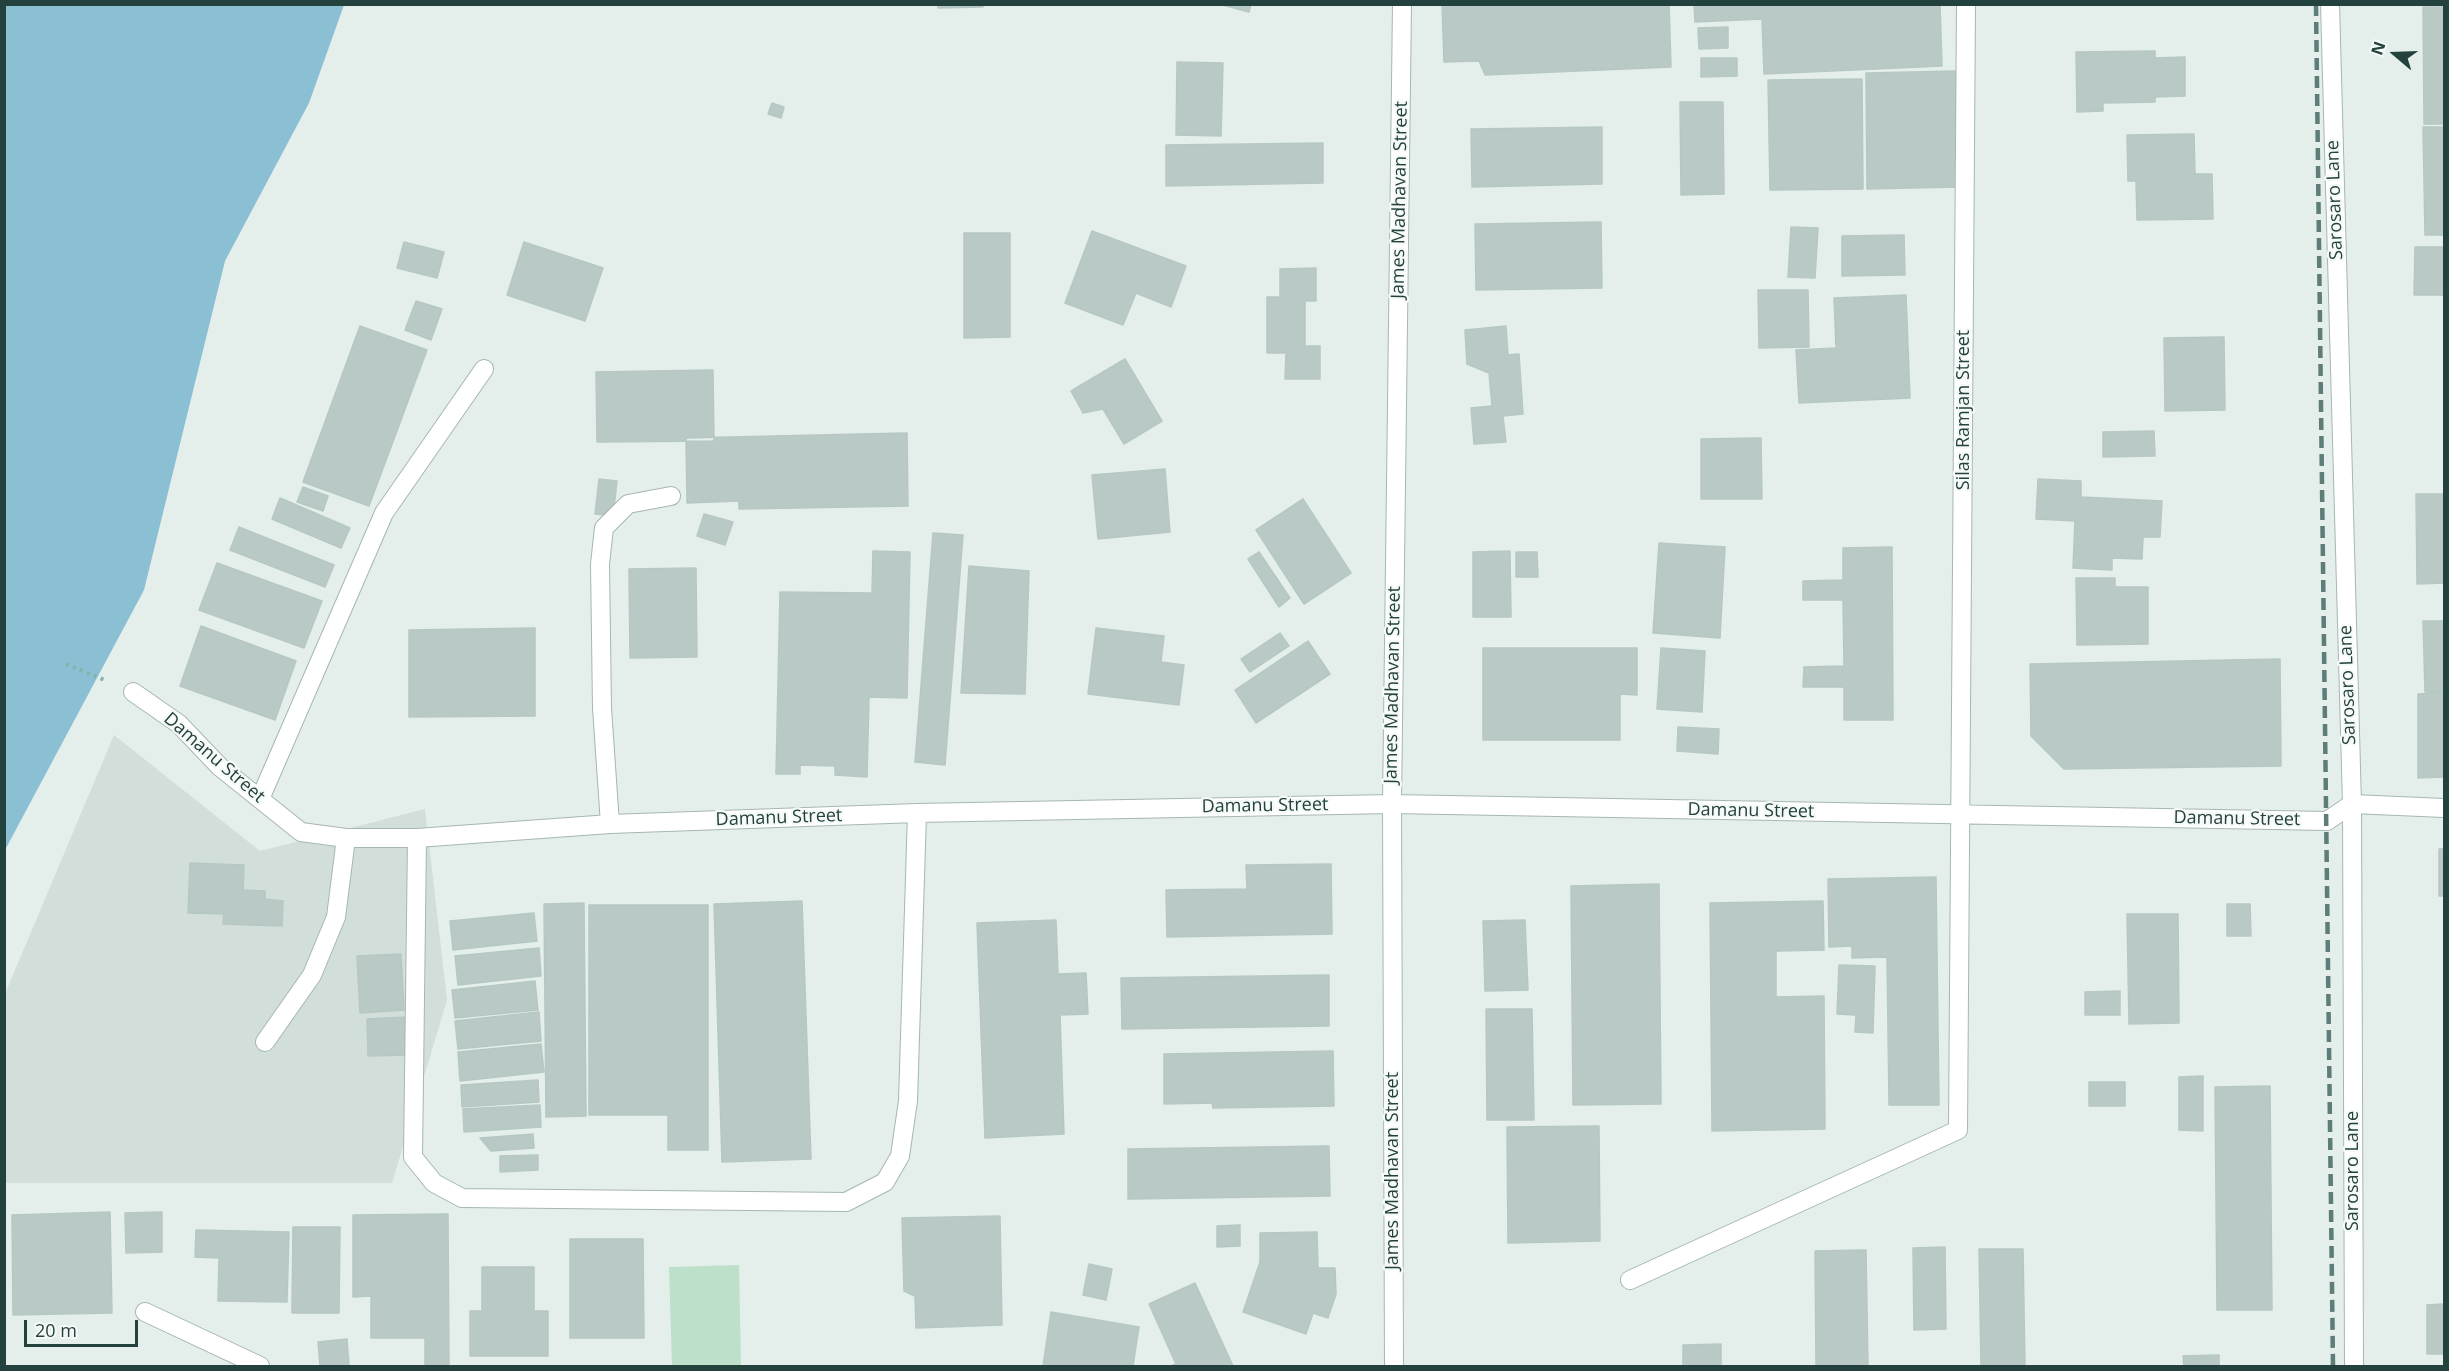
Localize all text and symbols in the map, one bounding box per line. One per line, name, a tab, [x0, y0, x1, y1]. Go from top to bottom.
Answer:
north arrow	[2365, 24, 2425, 84]
text: N	[2365, 38, 2390, 58]
street label: James Madhavan Street	[1387, 101, 1413, 299]
street label: Sarosaro Lane	[2322, 140, 2348, 260]
street label: Silas Ramjan Street	[1953, 330, 1975, 490]
street label: James Madhavan Street	[1380, 586, 1406, 784]
street label: Sarosaro Lane	[2335, 625, 2361, 745]
street label: Damanu Street	[159, 708, 269, 808]
street label: Damanu Street	[1201, 794, 1329, 818]
street label: Damanu Street	[1687, 799, 1815, 823]
street label: Damanu Street	[715, 805, 843, 831]
street label: Damanu Street	[2173, 807, 2301, 831]
street label: James Madhavan Street	[1382, 1072, 1404, 1270]
street label: Sarosaro Lane	[2342, 1111, 2364, 1231]
scale bar	[27, 1308, 141, 1346]
text: 20 m	[35, 1318, 77, 1342]

